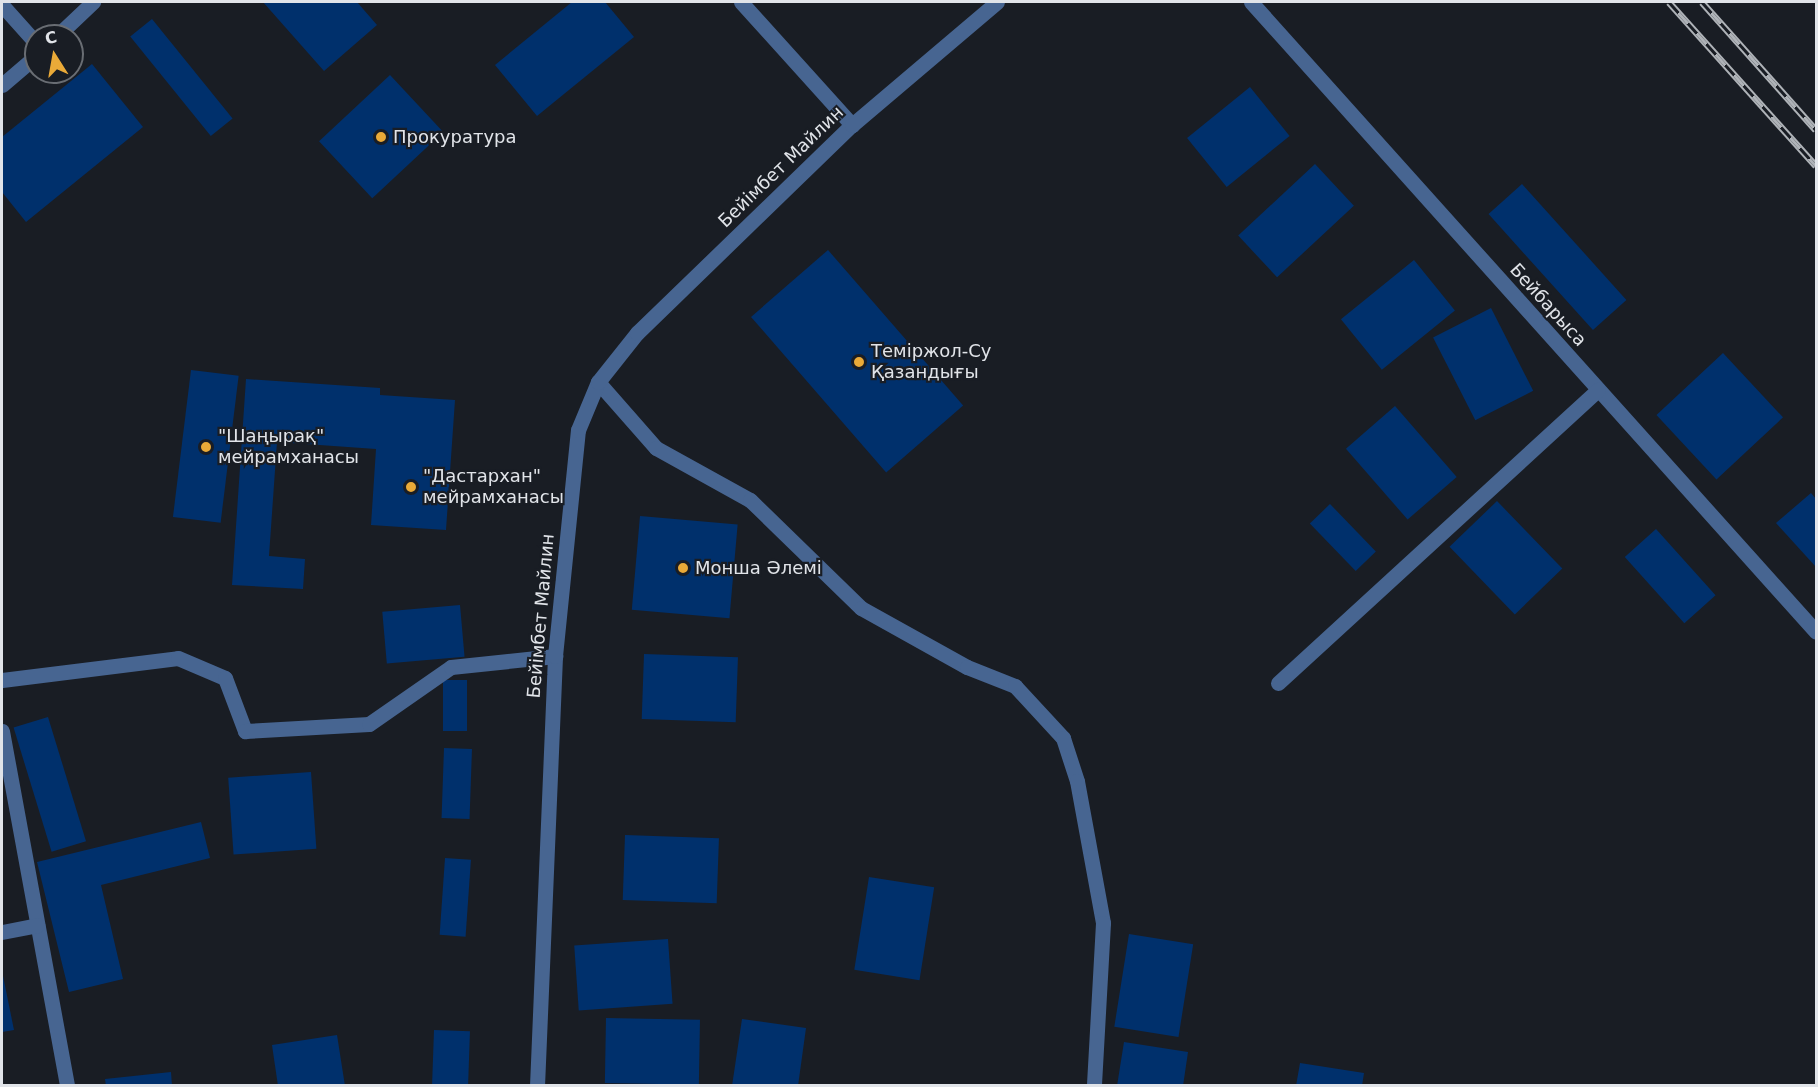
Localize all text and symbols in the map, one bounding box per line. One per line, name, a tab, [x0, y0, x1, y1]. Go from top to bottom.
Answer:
north arrow	[24, 24, 84, 84]
text: С	[43, 27, 58, 48]
street label: Бейімбет Майлин	[714, 102, 848, 232]
place label: Прокуратура	[393, 126, 517, 148]
marker: Прокуратура	[374, 130, 388, 144]
street label: Бейбарыса	[1505, 259, 1591, 351]
place label: Теміржол-Су Қазандығы	[871, 341, 992, 384]
marker: Теміржол-Су Қазандығы	[852, 355, 866, 369]
place label: "Шаңырақ" мейрамханасы	[218, 426, 359, 468]
marker: "Шаңырақ" мейрамханасы	[199, 440, 213, 454]
place label: "Дастархан" мейрамханасы	[423, 466, 564, 508]
marker: "Дастархан" мейрамханасы	[404, 480, 418, 494]
street label: Бейімбет Майлин	[523, 533, 559, 699]
place label: Монша Әлемі	[695, 557, 822, 579]
marker: Монша Әлемі	[676, 561, 690, 575]

